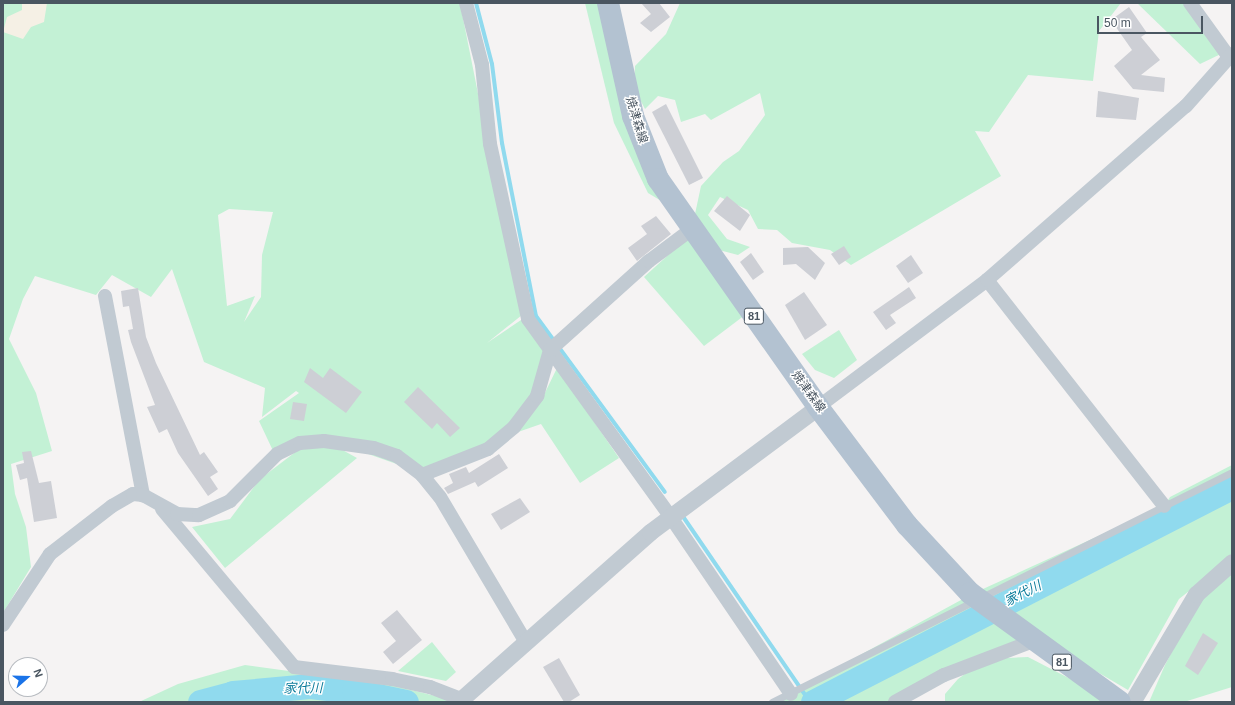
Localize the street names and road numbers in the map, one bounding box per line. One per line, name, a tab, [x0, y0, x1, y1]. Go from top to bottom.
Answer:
street label: 焼津森線	[622, 95, 650, 145]
road number: 81	[743, 307, 765, 325]
street label: 焼津森線	[788, 368, 828, 416]
road number: 81	[1051, 653, 1073, 671]

